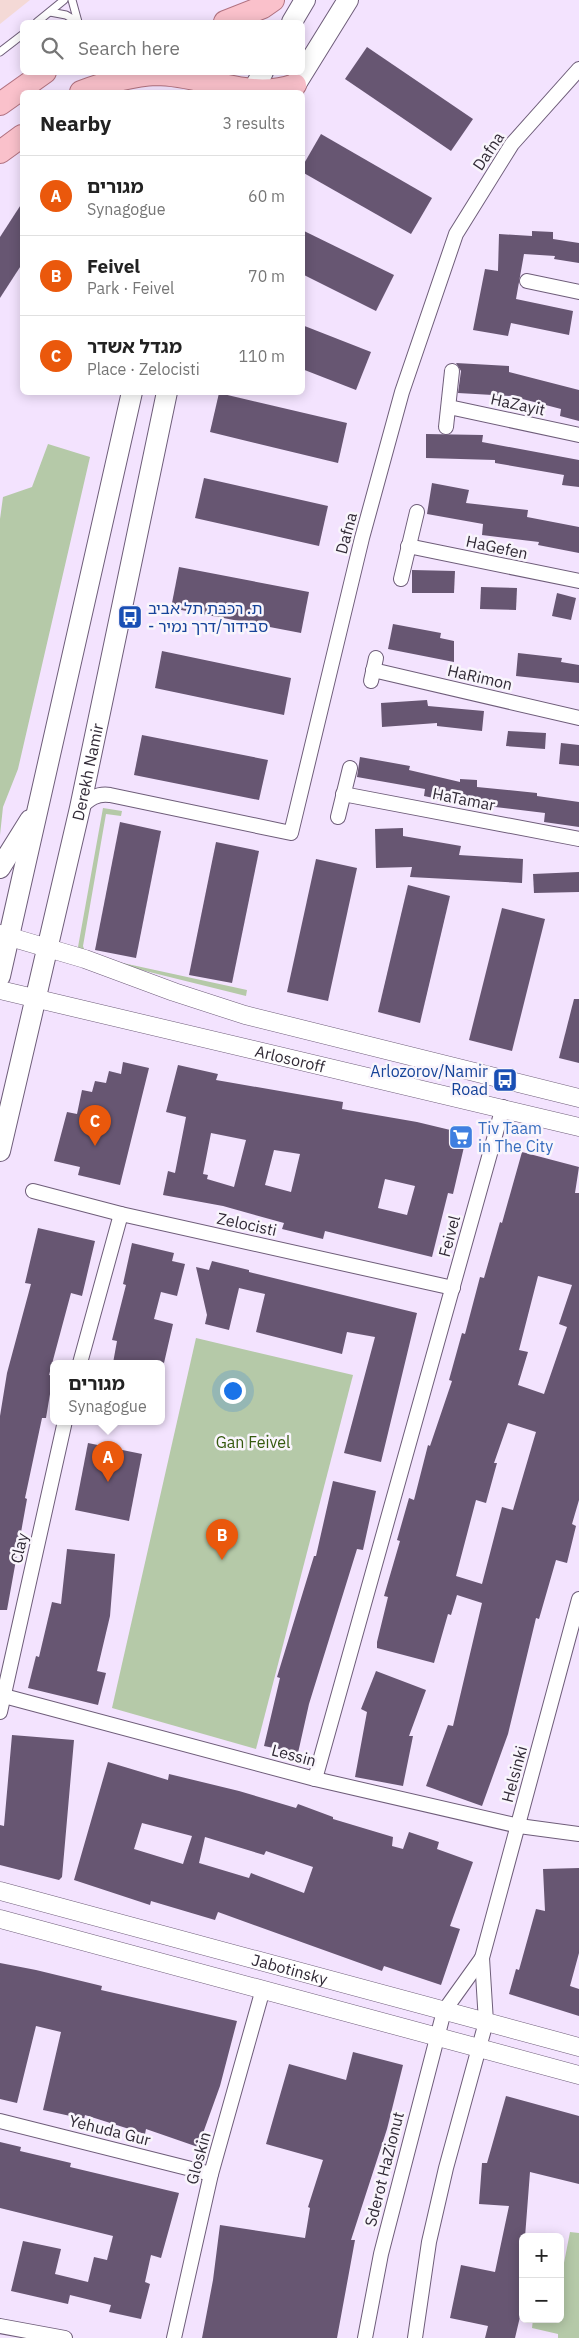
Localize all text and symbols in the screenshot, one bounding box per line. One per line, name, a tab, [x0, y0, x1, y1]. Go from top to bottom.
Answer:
search box	[20, 20, 305, 75]
icon: search	[38, 34, 66, 62]
text: Search here	[78, 36, 180, 60]
text: Nearby	[40, 109, 111, 137]
text: 3 results	[222, 113, 285, 133]
street label: Dafna	[468, 128, 508, 174]
text: מגורים	[87, 174, 144, 198]
text: A	[51, 186, 61, 206]
text: 60 m	[248, 186, 285, 206]
text: Synagogue	[87, 199, 165, 219]
text: Feivel	[87, 254, 140, 278]
text: B	[51, 266, 61, 286]
text: 70 m	[248, 266, 285, 286]
text: Park · Feivel	[87, 278, 174, 298]
text: מגדל אשדר	[87, 334, 182, 358]
text: C	[51, 346, 61, 366]
text: 110 m	[238, 346, 285, 366]
text: Place · Zelocisti	[87, 359, 200, 379]
street label: HaZayit	[489, 388, 547, 420]
street label: Dafna	[331, 510, 361, 556]
street label: HaGefen	[464, 531, 530, 563]
place label: ת. רכבת תל אביב - סבידור/דרך נמיר	[148, 598, 268, 636]
bus stop icon: ת. רכבת תל אביב - סבידור/דרך נמיר	[117, 604, 143, 630]
street label: HaRimon	[446, 660, 514, 694]
street label: Derekh Namir	[67, 721, 107, 823]
street label: HaTamar	[431, 783, 497, 815]
street label: Arlosoroff	[253, 1041, 327, 1077]
place label: Arlozorov/Namir Road	[370, 1061, 488, 1099]
bus stop icon: Arlozorov/Namir Road	[492, 1067, 518, 1093]
pin: C	[79, 1105, 111, 1146]
place label: Tiv Taam in The City	[478, 1118, 553, 1156]
supermarket icon: Tiv Taam in The City	[448, 1124, 474, 1150]
street label: Zelocisti	[215, 1208, 279, 1240]
street label: Feivel	[434, 1213, 464, 1259]
popup	[50, 1360, 165, 1425]
text: מגורים	[68, 1371, 125, 1395]
your location	[220, 1378, 246, 1404]
text: Synagogue	[68, 1396, 147, 1416]
park label: Gan Feivel	[216, 1432, 290, 1452]
pin: A	[92, 1441, 124, 1482]
pin: B	[206, 1519, 238, 1560]
street label: Clay	[6, 1531, 32, 1565]
street label: Lessin	[270, 1739, 318, 1771]
street label: Helsinki	[497, 1744, 531, 1804]
street label: Jabotinsky	[249, 1949, 330, 1989]
street label: Yehuda Gur	[67, 2110, 153, 2150]
street label: Sderot HaZionut	[360, 2110, 408, 2228]
street label: Gloskin	[181, 2129, 215, 2187]
map controls	[519, 2233, 564, 2323]
button: +	[519, 2233, 564, 2278]
button: −	[519, 2278, 564, 2323]

